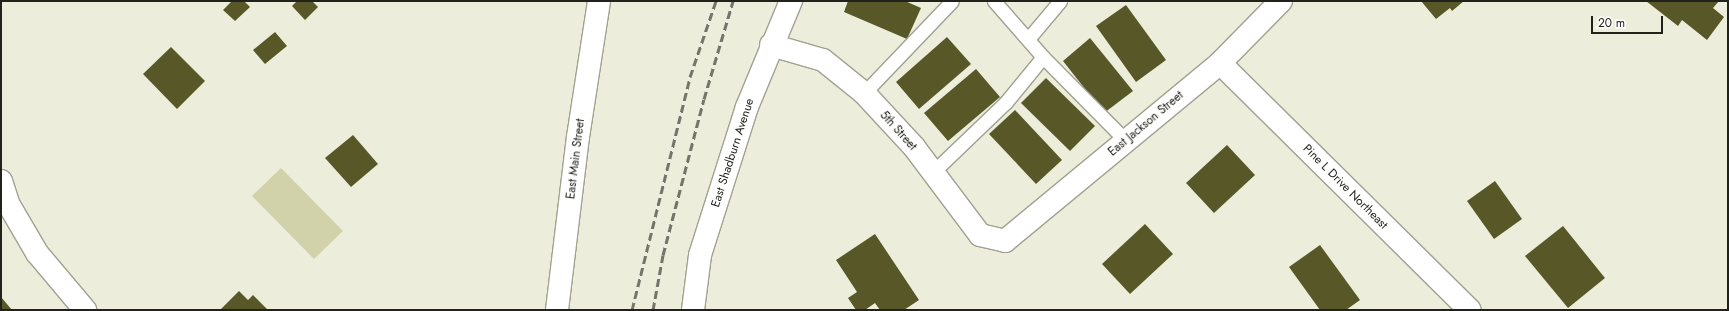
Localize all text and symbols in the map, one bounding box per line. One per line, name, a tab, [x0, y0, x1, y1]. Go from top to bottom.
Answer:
scale bar	[1593, 8, 1665, 34]
text: 20 m	[1598, 14, 1625, 32]
street label: East Jackson Street	[1106, 89, 1186, 159]
street label: East Shadburn Avenue	[709, 97, 757, 209]
street label: 5th Street	[877, 108, 919, 154]
street label: East Main Street	[564, 118, 588, 200]
street label: Pine L Drive Northeast	[1300, 142, 1390, 232]

